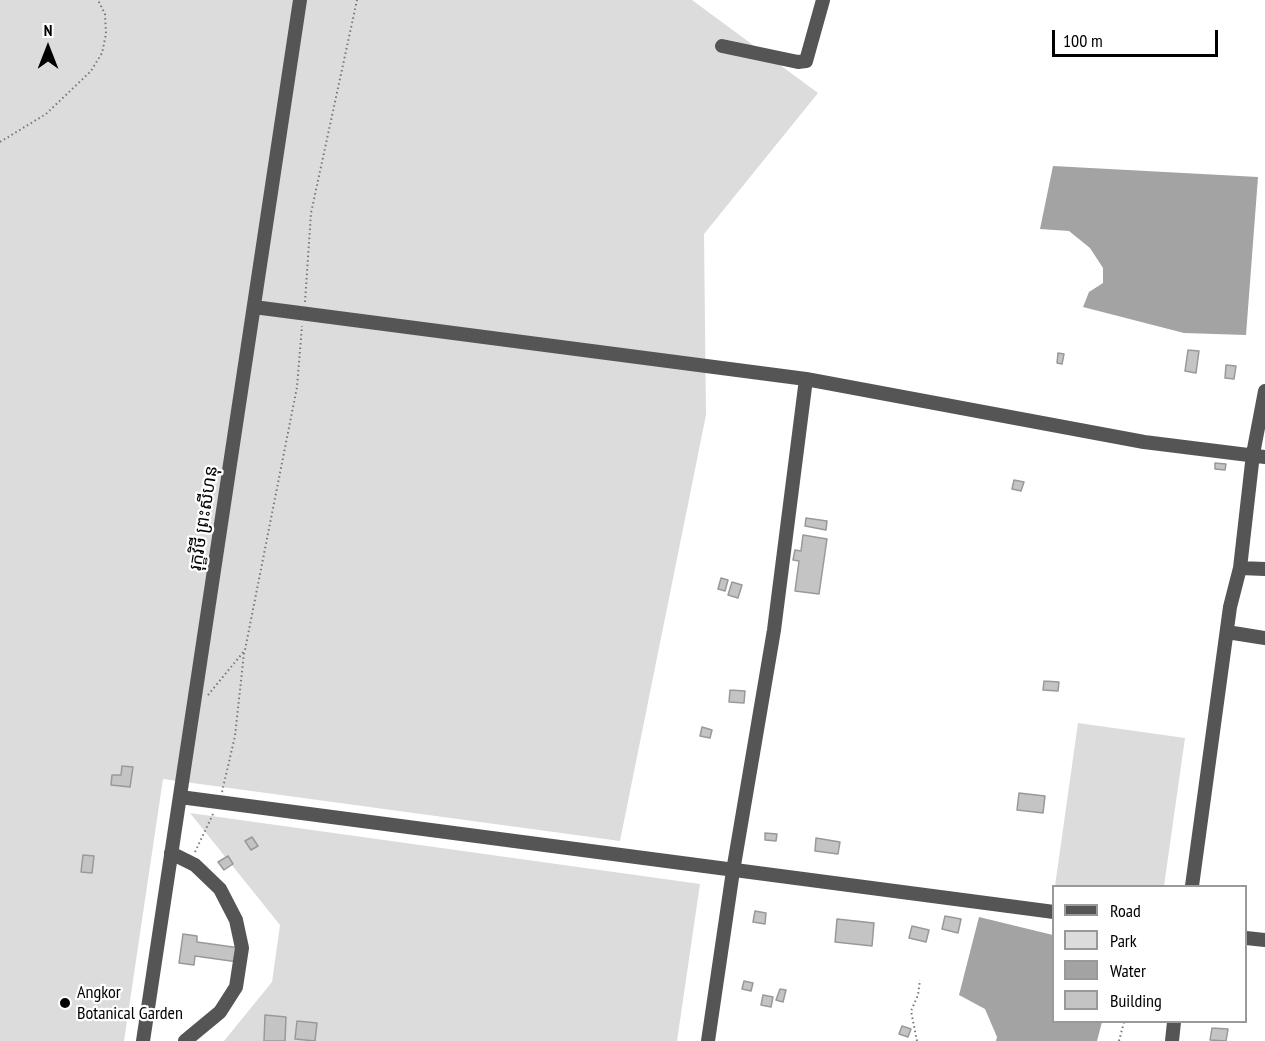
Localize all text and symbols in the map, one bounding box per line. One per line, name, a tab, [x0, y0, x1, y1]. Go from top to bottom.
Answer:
north arrow	[18, 18, 78, 78]
scale bar	[1055, 18, 1222, 56]
text: N	[44, 20, 52, 40]
text: 100 m	[1063, 29, 1103, 52]
street label: រុក្ខវិថី ព្រះសីហនុ	[185, 464, 223, 572]
legend	[1052, 885, 1247, 1023]
text: Road	[1110, 899, 1141, 922]
text: Park	[1110, 929, 1137, 952]
text: Water	[1110, 959, 1146, 982]
place label: Angkor Botanical Garden	[77, 982, 183, 1024]
text: Building	[1110, 989, 1162, 1012]
marker: Angkor Botanical Garden	[58, 996, 72, 1010]

